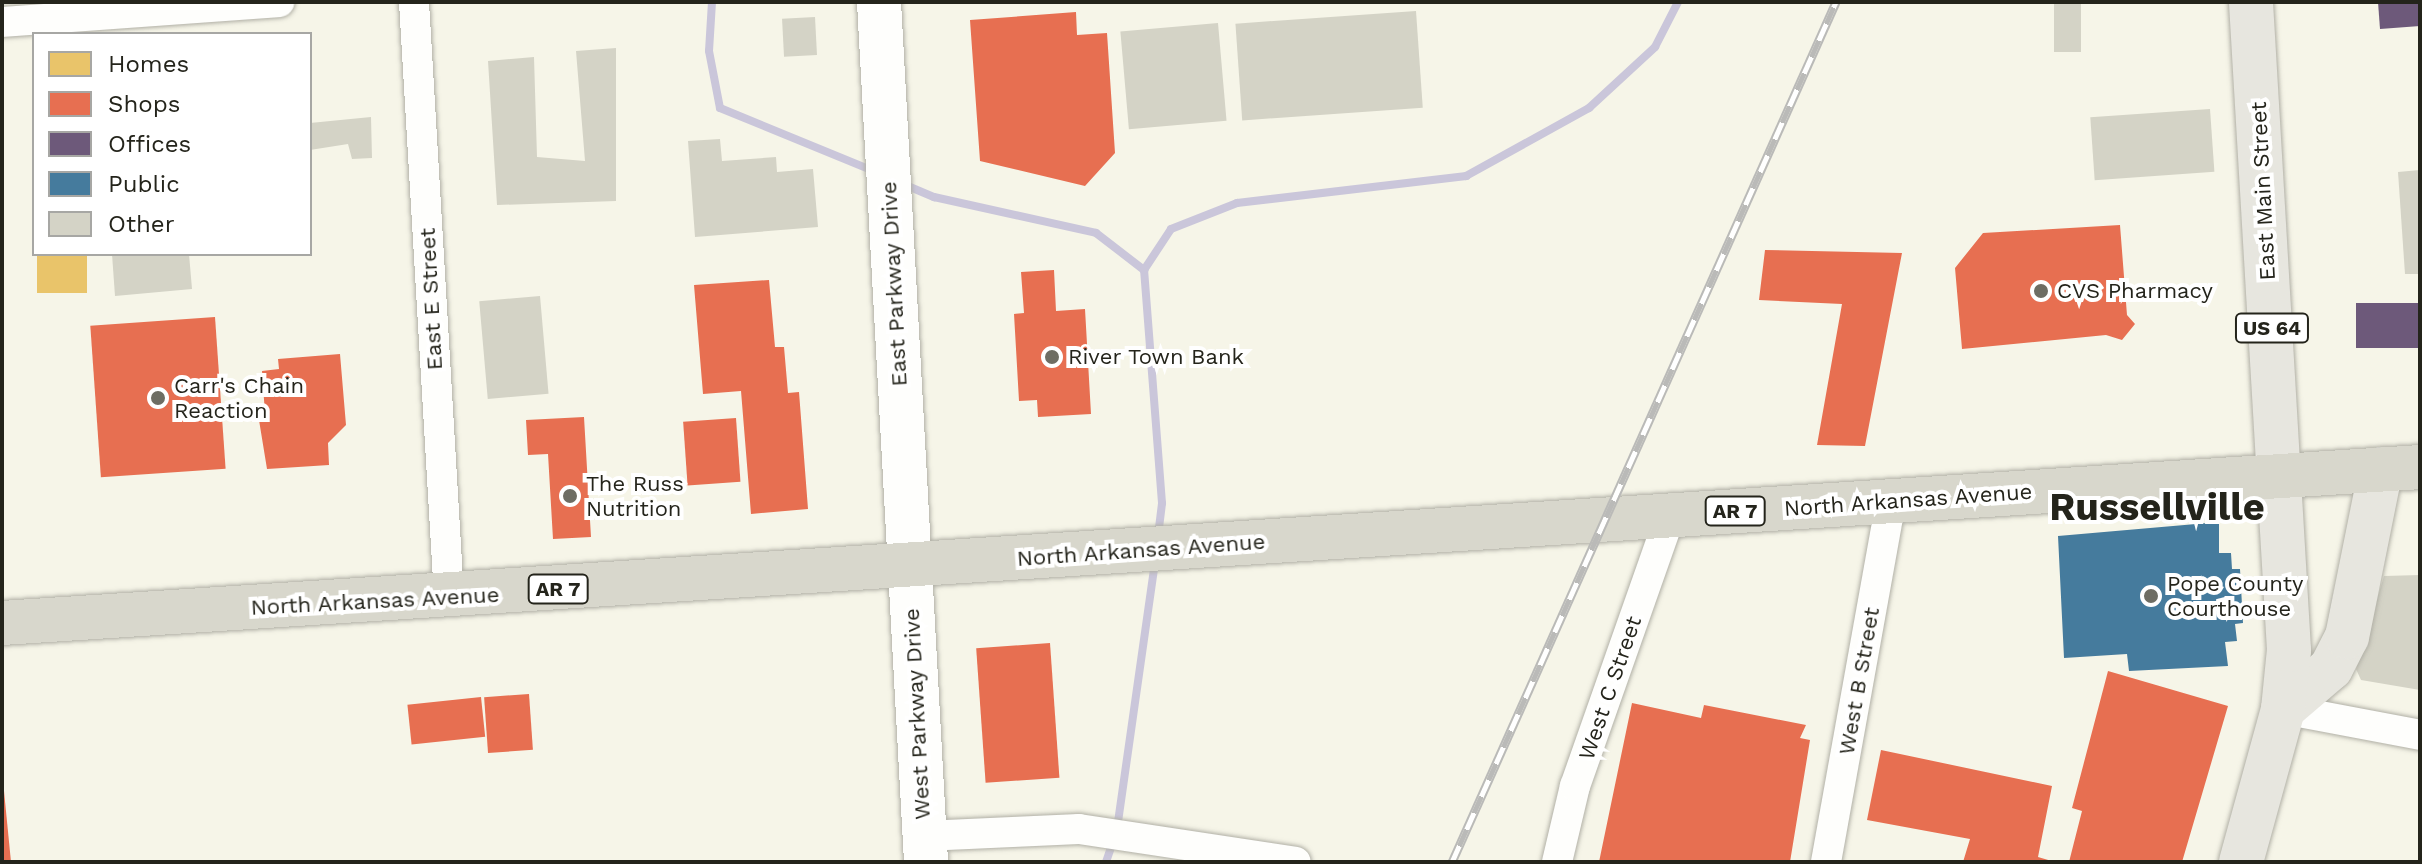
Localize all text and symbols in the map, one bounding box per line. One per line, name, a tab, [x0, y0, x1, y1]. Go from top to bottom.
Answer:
legend	[32, 32, 312, 256]
text: Homes	[108, 50, 189, 78]
text: Shops	[108, 90, 180, 118]
street label: East Main Street	[2245, 101, 2281, 281]
text: Offices	[108, 130, 191, 158]
text: Public	[108, 170, 180, 198]
street label: East Parkway Drive	[875, 181, 913, 387]
text: Other	[108, 210, 175, 238]
street label: East E Street	[414, 227, 448, 371]
place label: CVS Pharmacy	[2057, 278, 2213, 304]
marker: CVS Pharmacy	[2032, 282, 2050, 300]
road number: US 64	[2234, 312, 2310, 344]
place label: River Town Bank	[1068, 344, 1245, 370]
marker: River Town Bank	[1043, 348, 1061, 366]
place label: Carr's Chain Reaction	[174, 372, 304, 424]
marker: Carr's Chain Reaction	[149, 389, 167, 407]
place label: The Russ Nutrition	[586, 470, 684, 522]
street label: North Arkansas Avenue	[1782, 478, 2034, 522]
district label: Russellville	[2049, 485, 2265, 531]
marker: The Russ Nutrition	[561, 487, 579, 505]
road number: AR 7	[1703, 495, 1767, 527]
street label: North Arkansas Avenue	[1015, 528, 1267, 572]
place label: Pope County Courthouse	[2167, 570, 2303, 622]
road number: AR 7	[526, 573, 590, 605]
street label: North Arkansas Avenue	[249, 581, 501, 621]
marker: Pope County Courthouse	[2142, 587, 2160, 605]
street label: West B Street	[1833, 605, 1885, 757]
street label: West Parkway Drive	[898, 607, 936, 821]
street label: West C Street	[1573, 613, 1647, 763]

